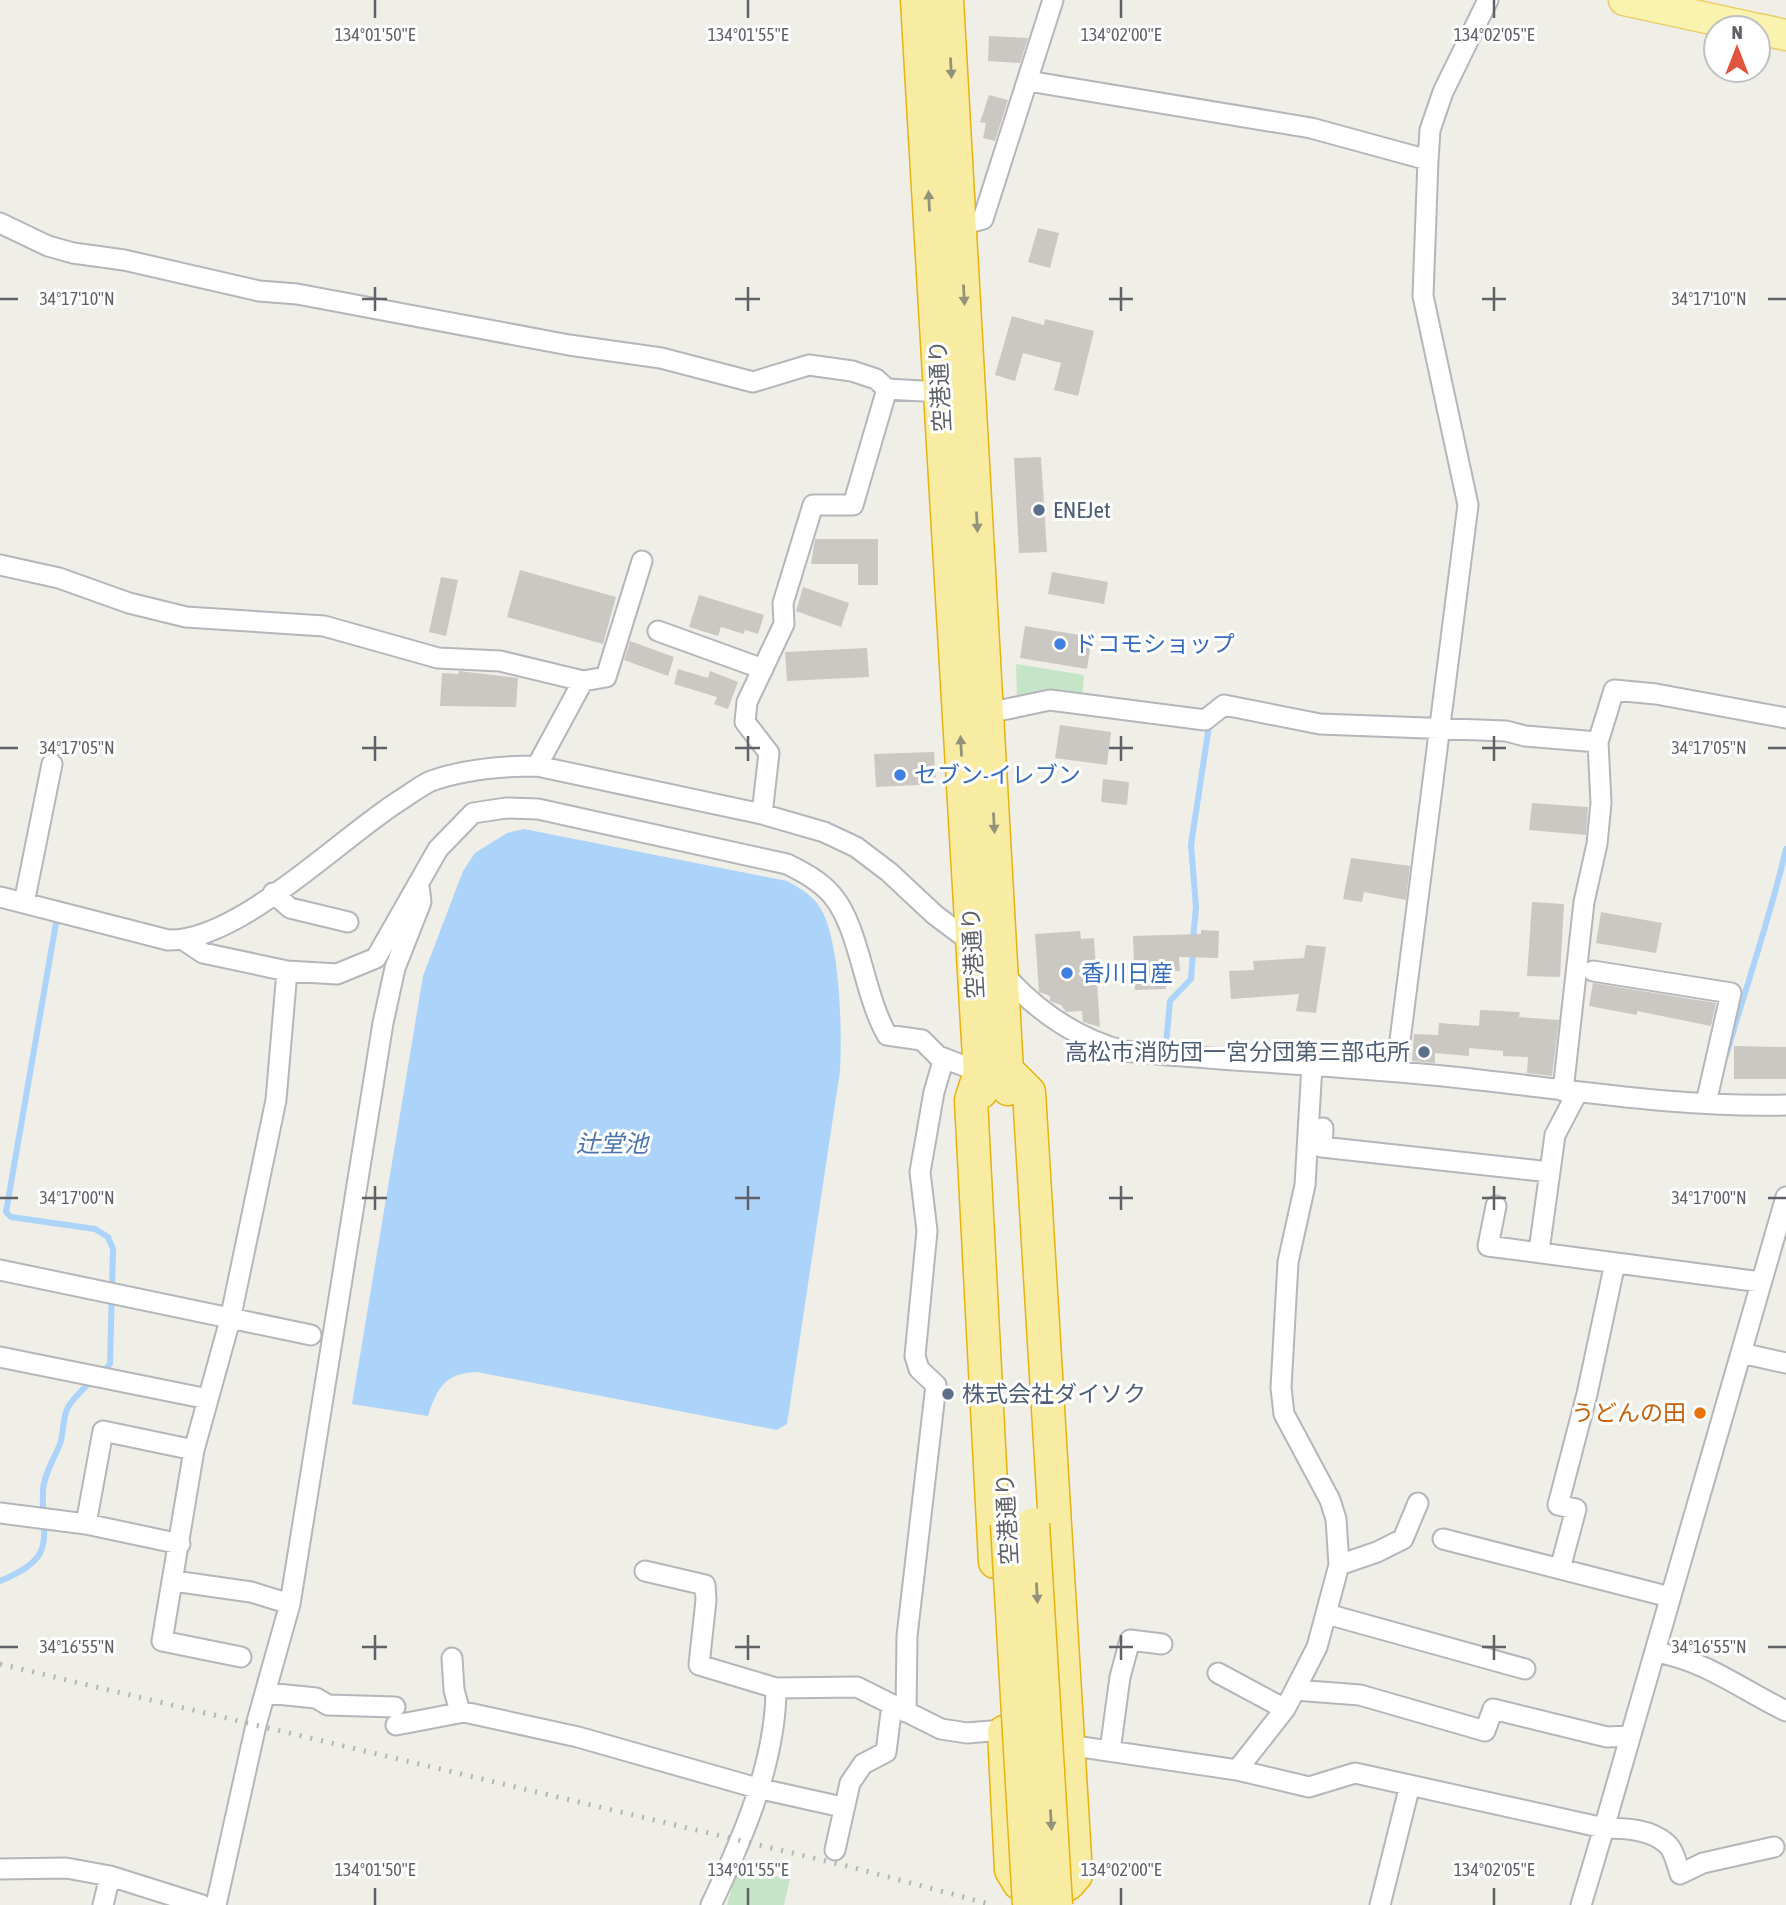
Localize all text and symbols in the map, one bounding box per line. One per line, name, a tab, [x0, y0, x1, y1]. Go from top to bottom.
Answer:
north arrow	[1702, 14, 1772, 84]
text: N	[1731, 21, 1743, 43]
text: 134°01'50"E	[335, 24, 416, 45]
text: 134°01'55"E	[708, 24, 789, 45]
text: 134°02'00"E	[1081, 24, 1162, 45]
text: 134°02'05"E	[1454, 24, 1535, 45]
one-way arrow	[946, 57, 957, 79]
one-way arrow	[923, 190, 934, 212]
one-way arrow	[959, 285, 970, 307]
text: 34°17'10"N	[39, 288, 115, 309]
text: 34°17'10"N	[1671, 288, 1747, 309]
street label: 空港通り	[925, 339, 955, 433]
place label: ENEJet	[1053, 497, 1111, 523]
marker: ENEJet	[1031, 502, 1047, 518]
one-way arrow	[972, 512, 983, 534]
place label: ドコモショップ	[1074, 631, 1235, 657]
marker: ドコモショップ	[1052, 636, 1068, 652]
one-way arrow	[955, 735, 966, 757]
text: 34°17'05"N	[39, 737, 115, 758]
text: 34°17'05"N	[1671, 737, 1747, 758]
place label: セブン-イレブン	[914, 762, 1081, 788]
marker: セブン-イレブン	[892, 767, 908, 783]
one-way arrow	[988, 812, 999, 834]
street label: 空港通り	[958, 906, 988, 1000]
place label: 香川日産	[1081, 960, 1173, 986]
marker: 香川日産	[1059, 965, 1075, 981]
place label: 高松市消防団一宮分団第三部屯所	[1065, 1039, 1410, 1065]
marker: 高松市消防団一宮分団第三部屯所	[1416, 1044, 1432, 1060]
water label: 辻堂池	[576, 1130, 650, 1157]
text: 34°17'00"N	[39, 1187, 115, 1208]
text: 34°17'00"N	[1671, 1187, 1747, 1208]
place label: 株式会社ダイソク	[962, 1381, 1146, 1407]
marker: 株式会社ダイソク	[940, 1386, 956, 1402]
place label: うどんの田	[1571, 1400, 1686, 1426]
marker: うどんの田	[1692, 1405, 1708, 1421]
street label: 空港通り	[992, 1472, 1022, 1566]
one-way arrow	[1032, 1582, 1043, 1604]
text: 34°16'55"N	[39, 1636, 115, 1657]
text: 34°16'55"N	[1671, 1636, 1747, 1657]
one-way arrow	[1045, 1809, 1056, 1831]
text: 134°01'50"E	[335, 1859, 416, 1880]
text: 134°01'55"E	[708, 1859, 789, 1880]
text: 134°02'00"E	[1081, 1859, 1162, 1880]
text: 134°02'05"E	[1454, 1859, 1535, 1880]

